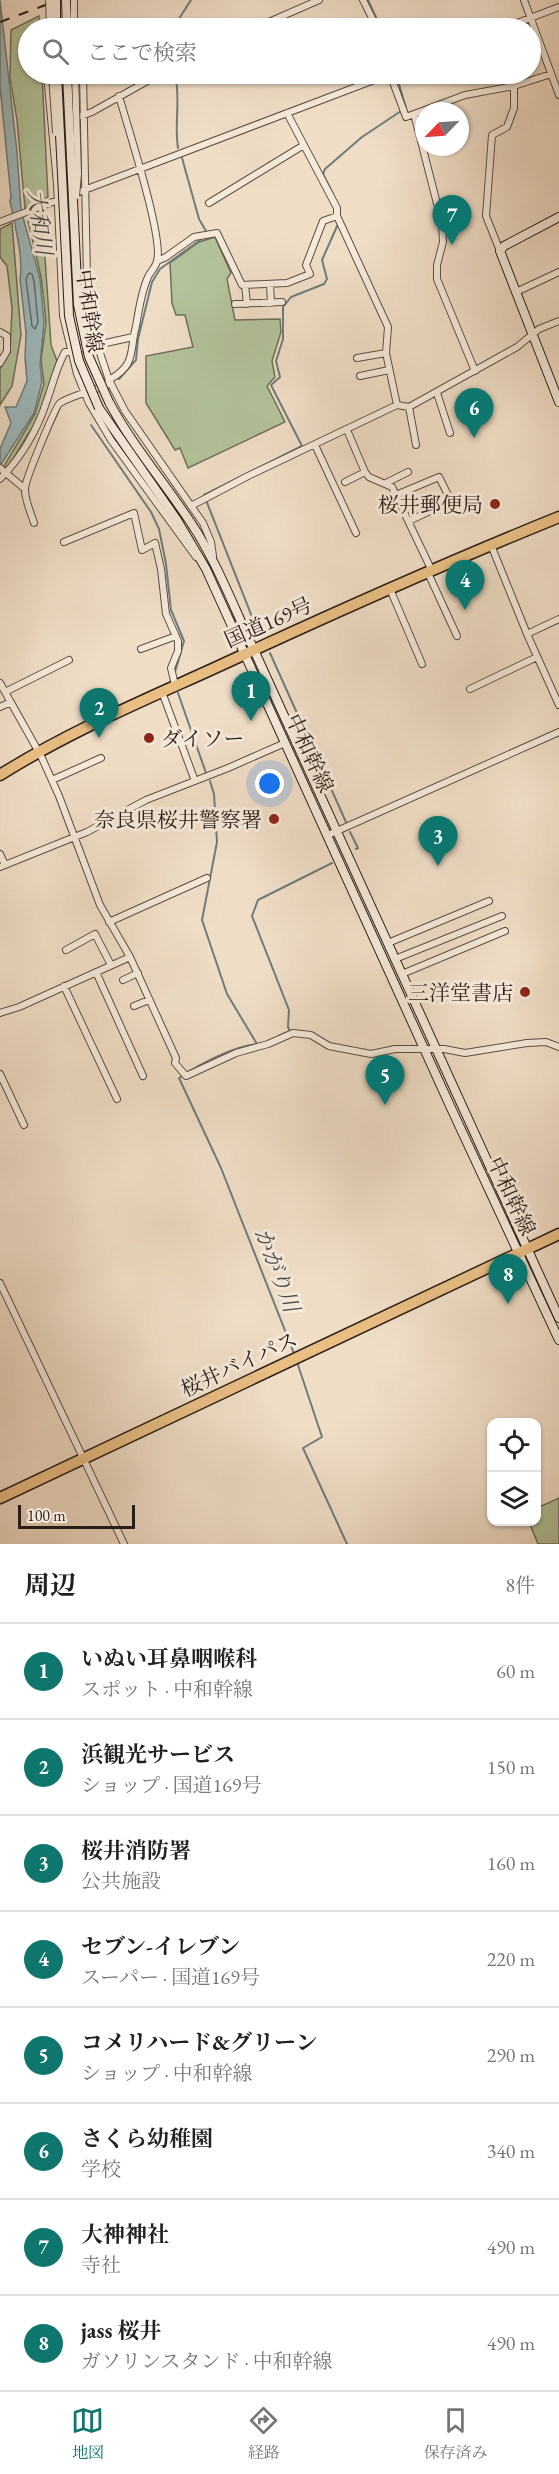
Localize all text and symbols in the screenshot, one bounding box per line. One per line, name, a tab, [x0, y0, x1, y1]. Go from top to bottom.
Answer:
search box	[18, 18, 541, 84]
icon: search	[39, 35, 72, 68]
text: ここで検索	[87, 38, 197, 67]
north arrow	[415, 102, 469, 156]
water label: 大和川	[21, 187, 59, 259]
pin: 7	[432, 196, 472, 245]
street label: 中和幹線	[71, 268, 109, 354]
pin: 6	[454, 388, 494, 438]
place label: 桜井郵便局	[378, 491, 483, 518]
marker: 桜井郵便局	[488, 497, 502, 511]
pin: 4	[446, 560, 484, 610]
street label: 国道169号	[220, 591, 316, 653]
pin: 1	[232, 672, 270, 721]
pin: 2	[80, 688, 118, 738]
street label: 中和幹線	[280, 709, 340, 797]
place label: ダイソー	[161, 725, 245, 752]
marker: ダイソー	[142, 731, 156, 745]
your location	[255, 769, 284, 798]
place label: 奈良県桜井警察署	[94, 806, 262, 833]
marker: 奈良県桜井警察署	[267, 812, 281, 826]
pin: 3	[418, 816, 458, 866]
place label: 三洋堂書店	[408, 979, 513, 1006]
marker: 三洋堂書店	[518, 985, 532, 999]
pin: 5	[366, 1056, 404, 1105]
street label: 中和幹線	[482, 1152, 542, 1240]
water label: かがり川	[248, 1224, 307, 1318]
pin: 8	[488, 1254, 528, 1304]
street label: 桜井バイパス	[176, 1325, 302, 1403]
map controls	[487, 1418, 541, 1526]
button: locate	[487, 1418, 541, 1472]
button: layers	[487, 1472, 541, 1526]
scale bar	[18, 1502, 135, 1530]
text: 100 m	[27, 1505, 66, 1526]
text: 周辺	[24, 1568, 76, 1602]
text: 8件	[505, 1572, 535, 1598]
text: いぬい耳鼻咽喉科	[81, 1644, 257, 1673]
text: 1	[38, 1658, 49, 1684]
text: 60 m	[496, 1658, 535, 1684]
text: スポット · 中和幹線	[81, 1676, 253, 1702]
text: 浜観光サービス	[81, 1740, 235, 1769]
text: 2	[38, 1754, 49, 1780]
text: 150 m	[487, 1754, 535, 1780]
text: ショップ · 国道169号	[81, 1772, 261, 1798]
text: 桜井消防署	[81, 1836, 191, 1865]
text: 3	[38, 1850, 49, 1876]
text: 160 m	[487, 1850, 535, 1876]
text: 公共施設	[81, 1868, 161, 1894]
text: セブン-イレブン	[81, 1932, 240, 1961]
text: 4	[38, 1946, 49, 1972]
text: 220 m	[487, 1946, 535, 1972]
text: スーパー · 国道169号	[81, 1964, 260, 1990]
text: コメリハード&グリーン	[81, 2028, 317, 2057]
text: 5	[38, 2042, 49, 2068]
text: 290 m	[487, 2042, 535, 2068]
text: ショップ · 中和幹線	[81, 2060, 253, 2086]
text: さくら幼稚園	[81, 2124, 213, 2153]
text: 6	[38, 2138, 49, 2164]
text: 340 m	[487, 2138, 535, 2164]
text: 学校	[81, 2156, 121, 2182]
text: 大神神社	[81, 2220, 169, 2249]
text: 7	[38, 2234, 49, 2260]
text: 490 m	[487, 2234, 535, 2260]
text: 寺社	[81, 2252, 121, 2278]
text: jass 桜井	[81, 2316, 162, 2345]
text: 8	[38, 2330, 49, 2356]
text: 490 m	[487, 2330, 535, 2356]
text: ガソリンスタンド · 中和幹線	[81, 2348, 332, 2374]
tab: 地図	[71, 2404, 104, 2463]
tab: 経路	[247, 2404, 280, 2463]
tab: 保存済み	[423, 2404, 487, 2463]

